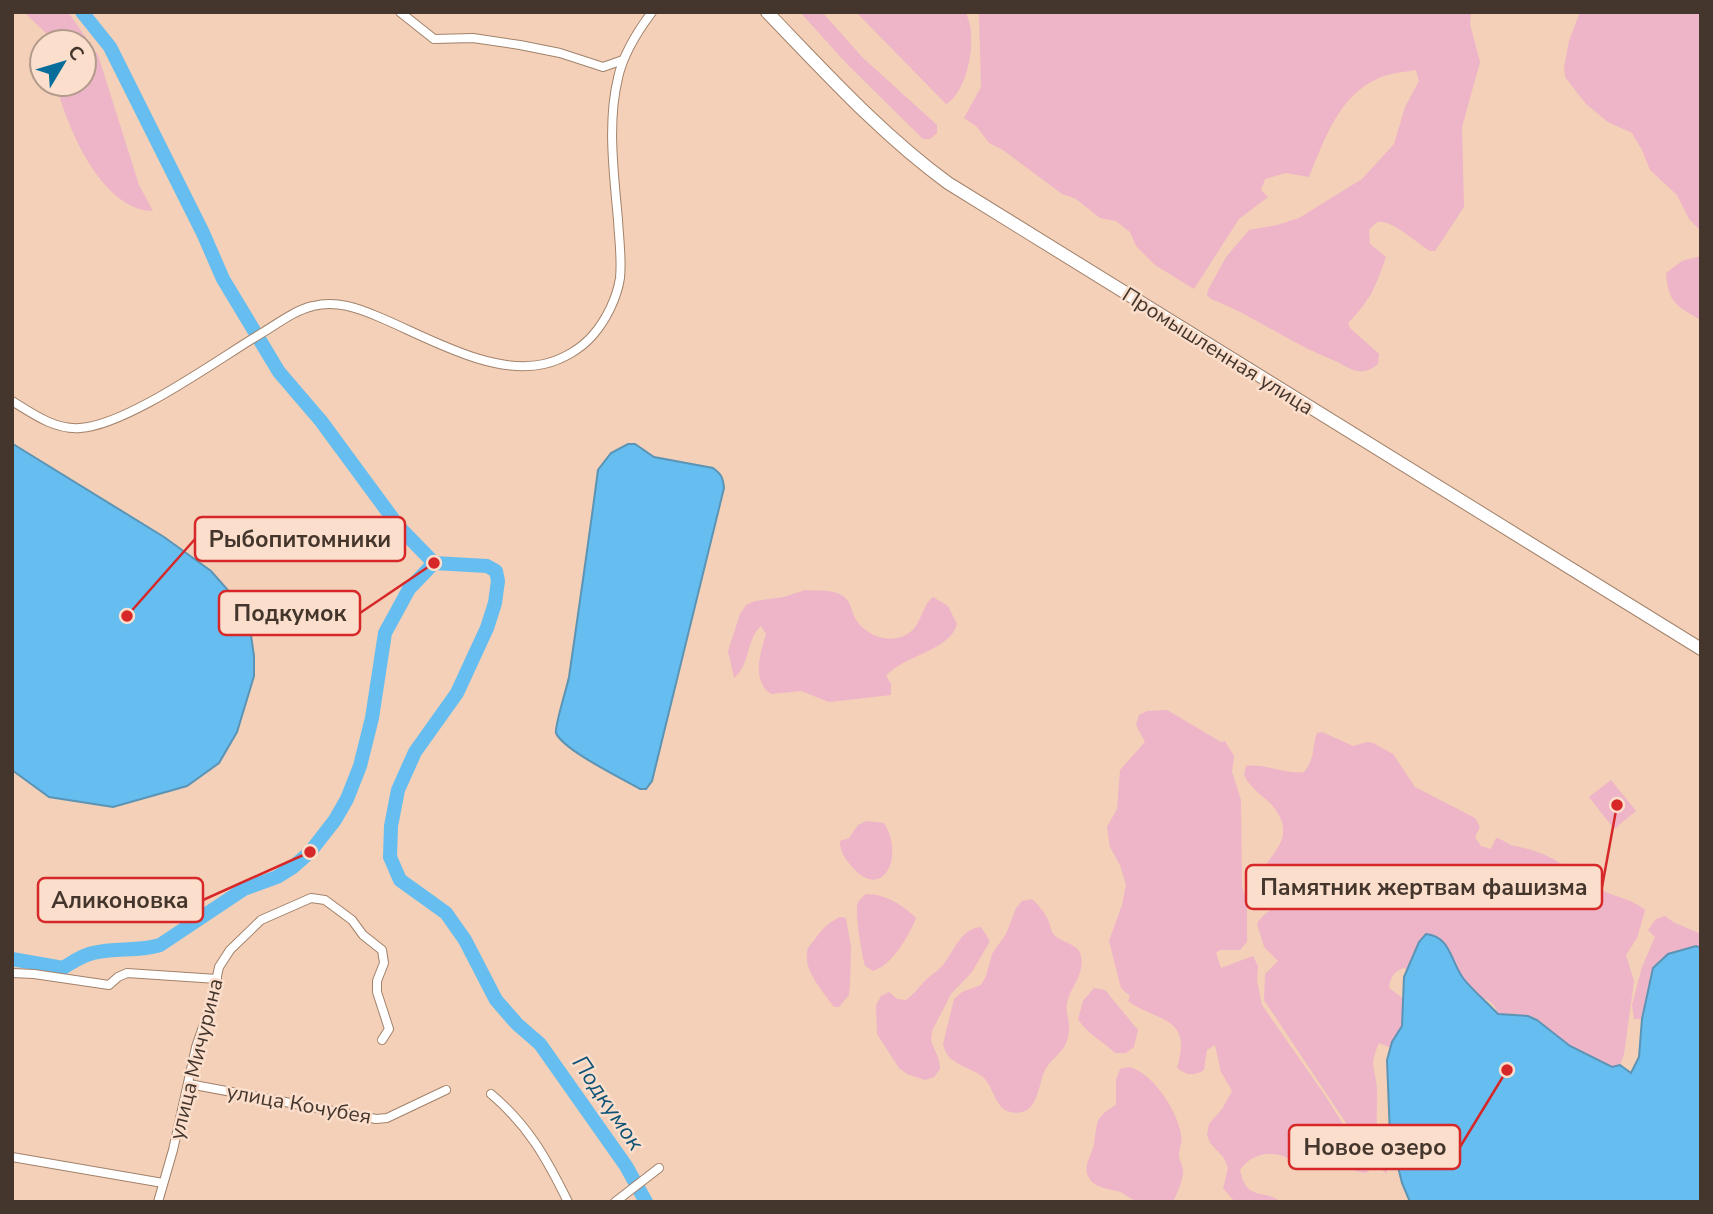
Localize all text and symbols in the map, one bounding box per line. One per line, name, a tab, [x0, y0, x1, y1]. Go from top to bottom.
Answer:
north arrow	[28, 28, 98, 98]
text: С	[61, 40, 90, 66]
street label: Промышленная улица	[1117, 281, 1319, 421]
callout: Рыбопитомники	[195, 517, 405, 561]
text: Рыбопитомники	[209, 524, 391, 555]
callout: Подкумок	[219, 591, 360, 635]
text: Подкумок	[234, 598, 347, 629]
callout: Памятник жертвам фашизма	[1246, 865, 1602, 909]
text: Памятник жертвам фашизма	[1260, 872, 1588, 903]
callout: Аликоновка	[38, 878, 203, 922]
text: Аликоновка	[51, 885, 189, 916]
street label: улица Мичурина	[162, 975, 230, 1143]
water label: Подкумок	[565, 1049, 652, 1157]
street label: улица Кочубея	[224, 1078, 374, 1130]
callout: Новое озеро	[1289, 1125, 1460, 1169]
text: Новое озеро	[1304, 1132, 1446, 1163]

